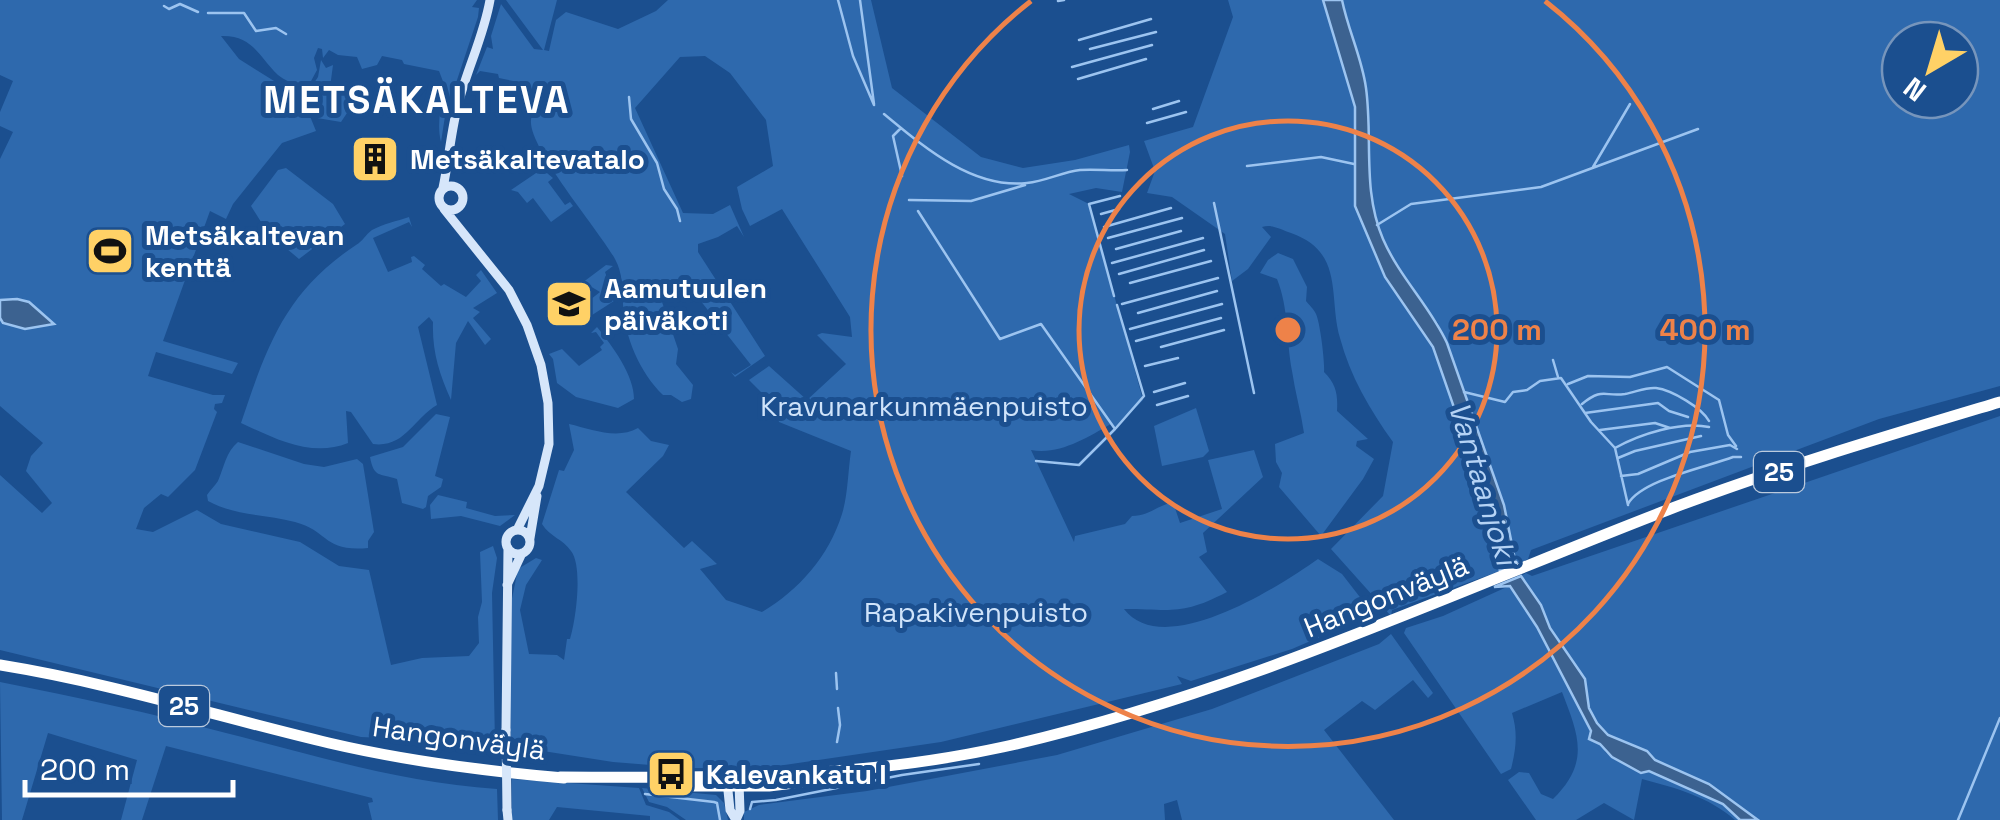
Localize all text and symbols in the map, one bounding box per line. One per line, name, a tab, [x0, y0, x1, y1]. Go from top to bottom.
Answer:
north arrow	[1880, 20, 1980, 120]
text: N	[1896, 70, 1933, 110]
district label: METSÄKALTEVA	[263, 76, 571, 124]
building icon: Metsäkaltevatalo	[349, 133, 401, 185]
place label: Metsäkaltevatalo	[410, 141, 645, 177]
place label: Metsäkaltevan kenttä	[145, 217, 345, 285]
sports icon: Metsäkaltevan kenttä	[84, 225, 136, 277]
place label: Aamutuulen päiväkoti	[604, 270, 767, 338]
school or university icon: Aamutuulen päiväkoti	[543, 278, 595, 330]
text: 200 m	[1452, 310, 1542, 349]
text: 400 m	[1659, 310, 1751, 349]
centre of rings	[1270, 312, 1306, 348]
park label: Kravunarkunmäenpuisto	[760, 388, 1088, 424]
water label: Vantaanjoki	[1440, 397, 1527, 573]
road number: 25	[1754, 452, 1804, 492]
street label: Hangonväylä	[1299, 547, 1473, 645]
park label: Rapakivenpuisto	[864, 594, 1088, 630]
road number: 25	[159, 686, 209, 726]
street label: Hangonväylä	[370, 708, 548, 768]
scale bar	[25, 735, 232, 797]
bus stop icon: Kalevankatu I	[645, 748, 697, 800]
text: 200 m	[40, 750, 130, 789]
place label: Kalevankatu I	[706, 756, 887, 792]

